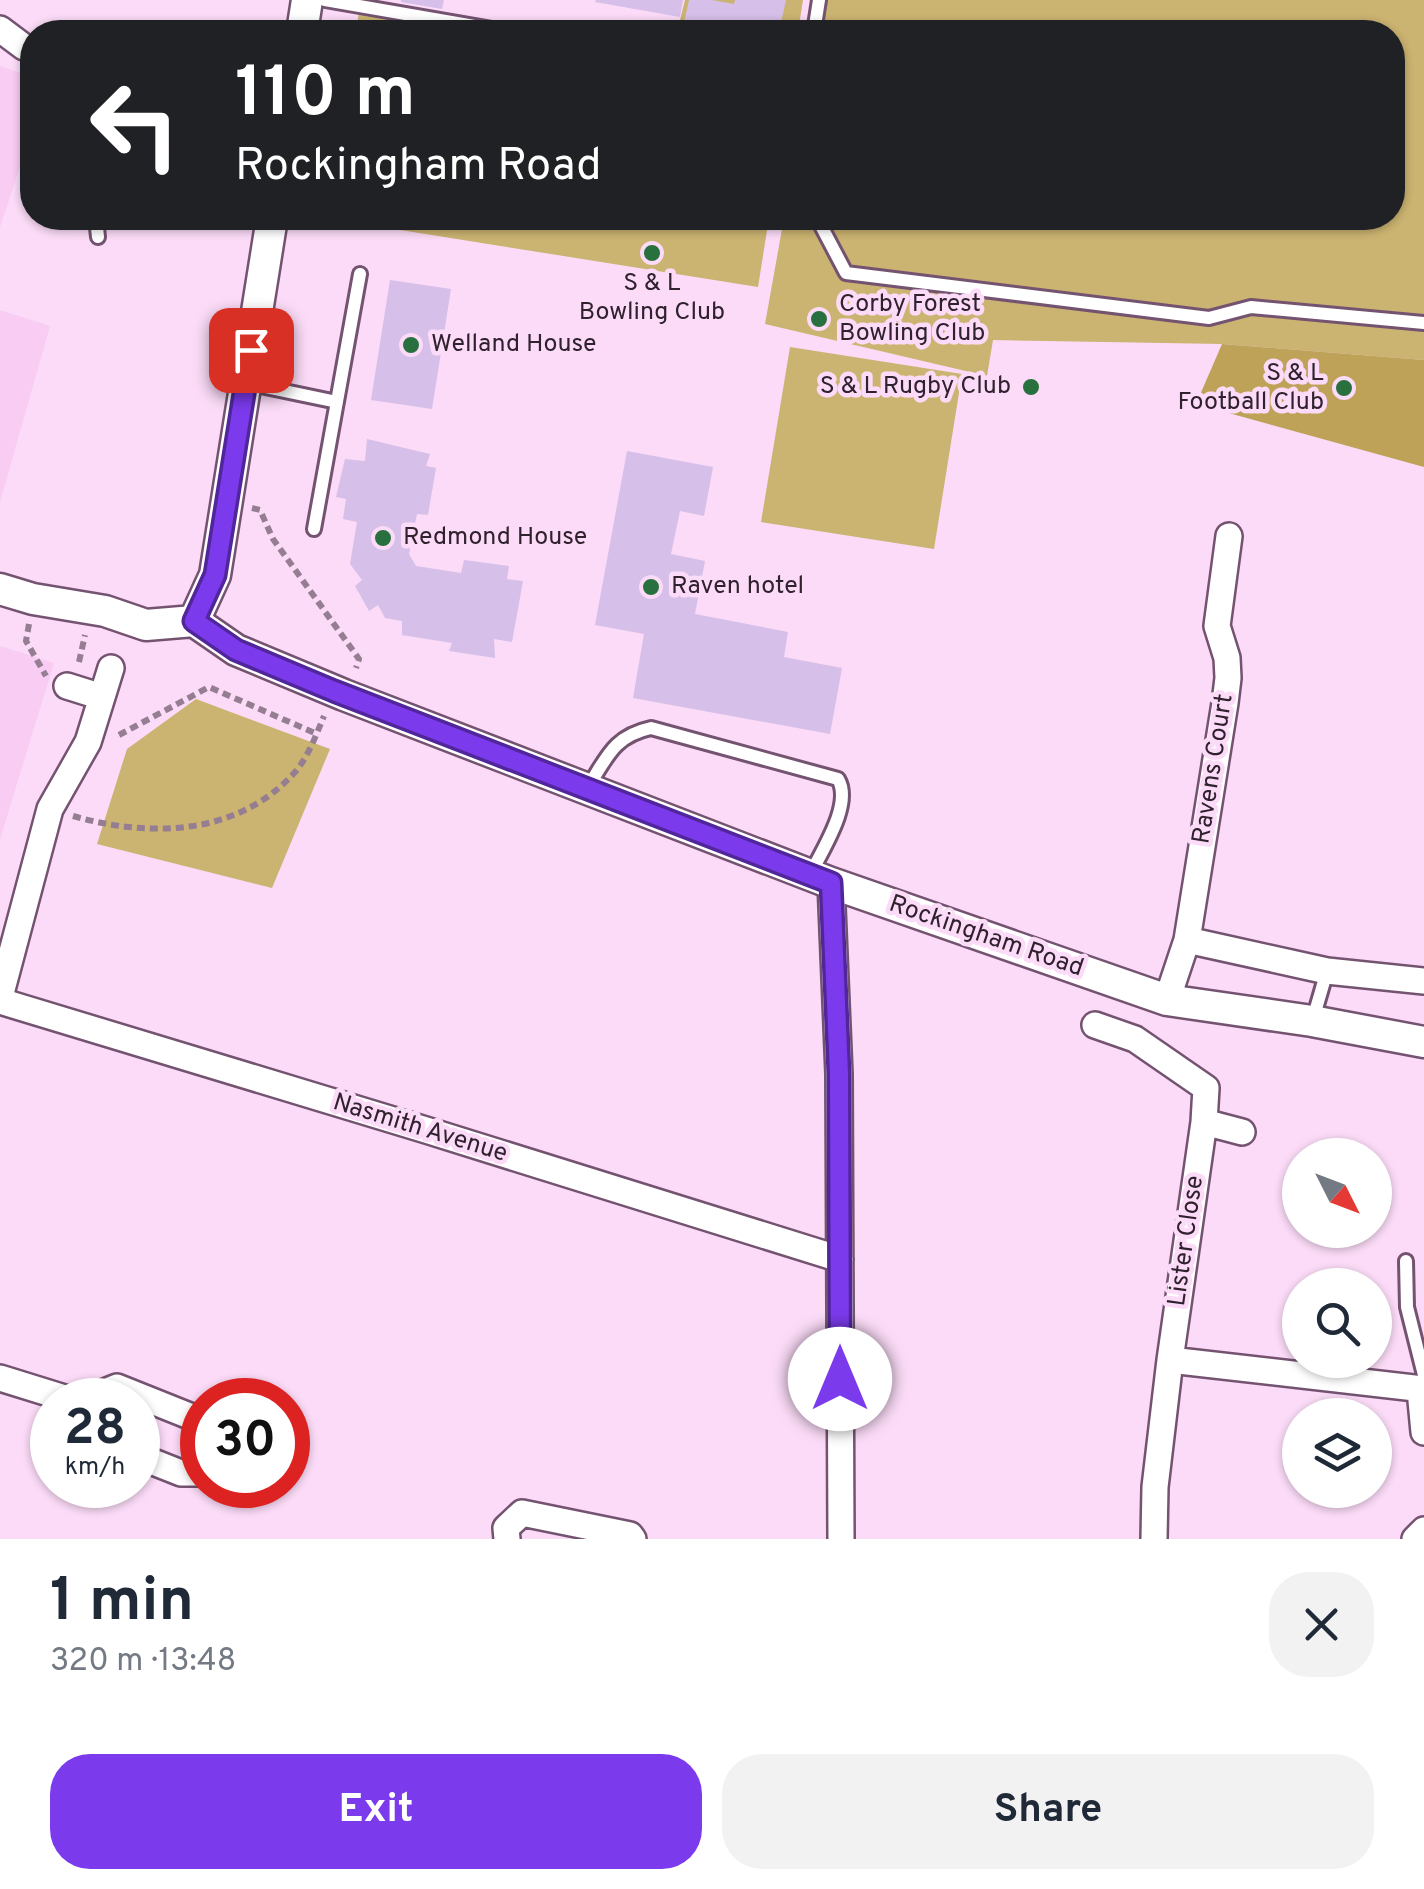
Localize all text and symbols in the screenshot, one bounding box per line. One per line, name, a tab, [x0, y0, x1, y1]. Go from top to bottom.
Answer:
text: 110 m	[235, 52, 416, 141]
icon: left	[70, 60, 200, 190]
text: Rockingham Road	[235, 139, 601, 196]
marker: S & L Bowling Club	[641, 242, 663, 264]
place label: S & L Bowling Club	[579, 268, 725, 329]
place label: Corby Forest Bowling Club	[839, 289, 985, 350]
pin	[209, 308, 294, 393]
marker: Corby Forest Bowling Club	[808, 308, 830, 330]
icon: arrive	[224, 323, 279, 378]
place label: Welland House	[431, 329, 596, 361]
marker: Welland House	[400, 334, 422, 356]
place label: S & L Football Club	[1178, 358, 1324, 419]
place label: S & L Rugby Club	[820, 371, 1011, 403]
marker: S & L Rugby Club	[1020, 376, 1042, 398]
marker: S & L Football Club	[1333, 377, 1355, 399]
place label: Redmond House	[403, 522, 587, 554]
marker: Redmond House	[372, 527, 394, 549]
place label: Raven hotel	[671, 571, 804, 603]
marker: Raven hotel	[640, 576, 662, 598]
street label: Ravens Court	[1186, 692, 1242, 846]
street label: Rockingham Road	[885, 889, 1087, 985]
street label: Nasmith Avenue	[329, 1087, 511, 1171]
north arrow	[1282, 1138, 1392, 1248]
map controls	[1282, 1138, 1392, 1508]
street label: Lister Close	[1162, 1174, 1212, 1308]
button: search	[1282, 1268, 1392, 1378]
position arrow	[788, 1327, 892, 1431]
speed limit sign: 30	[180, 1378, 310, 1508]
button: layers	[1282, 1398, 1392, 1508]
text: 28	[64, 1399, 126, 1462]
text: km/h	[65, 1452, 125, 1484]
text: 1 min	[50, 1566, 194, 1642]
button: close	[1269, 1572, 1374, 1677]
text: 320 m · 13:48	[50, 1642, 236, 1682]
button: Exit	[50, 1754, 702, 1869]
button: Share	[722, 1754, 1374, 1869]

